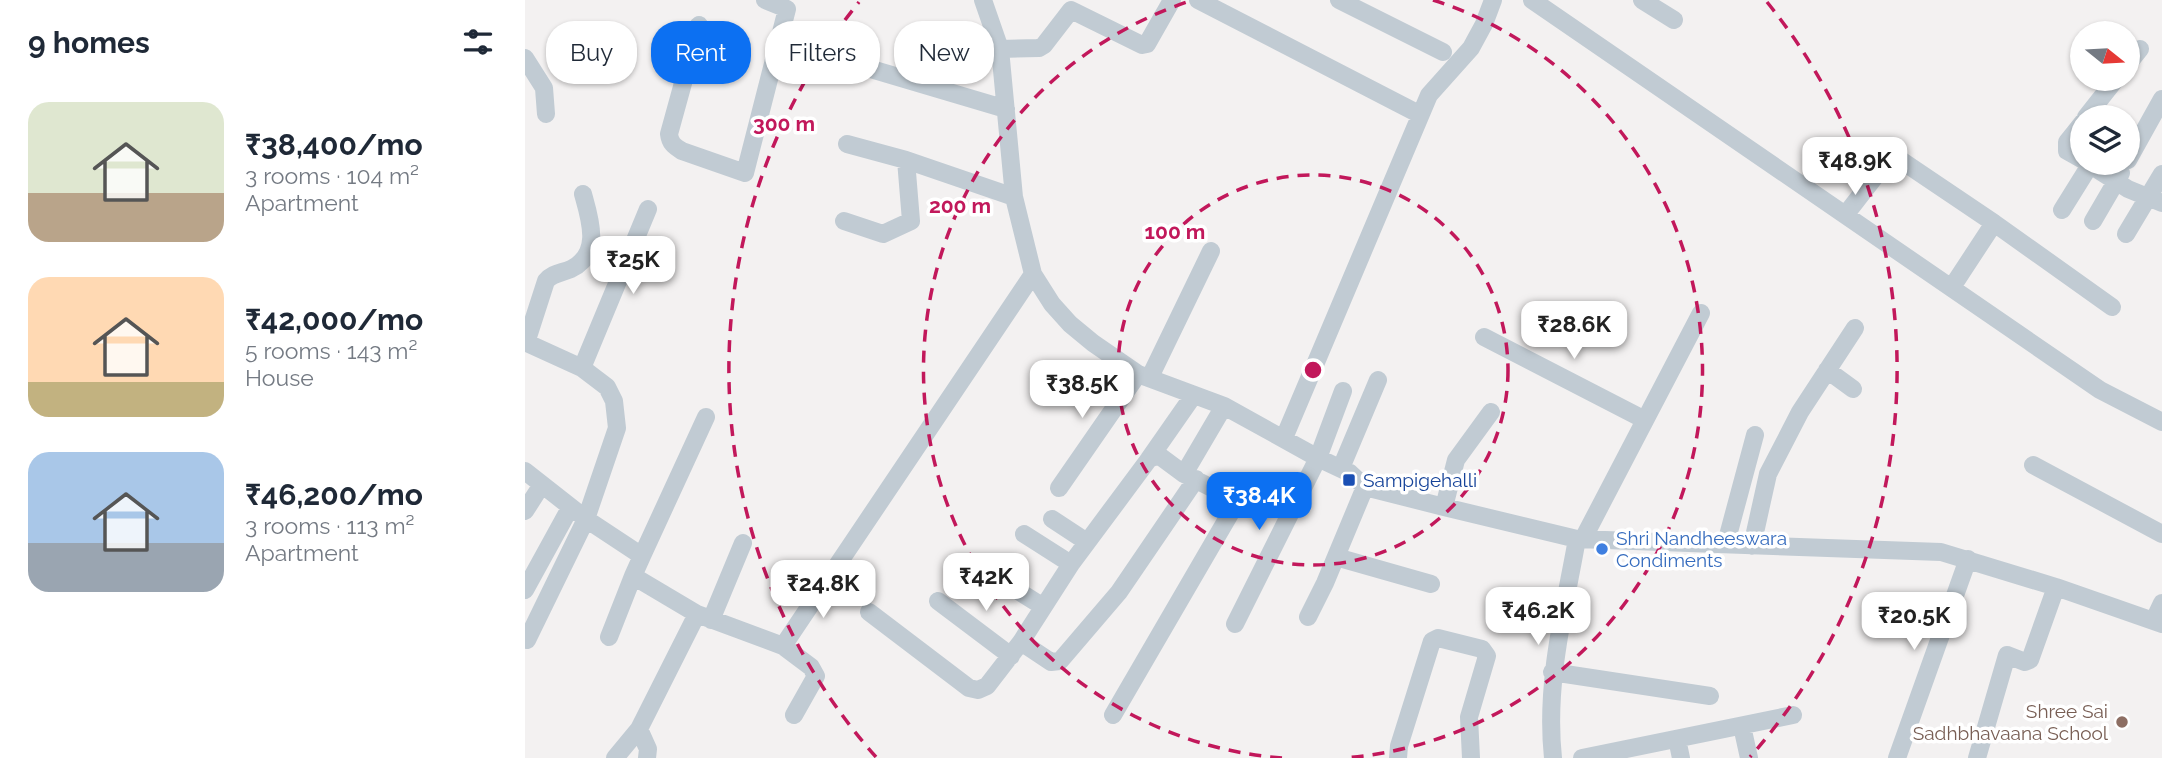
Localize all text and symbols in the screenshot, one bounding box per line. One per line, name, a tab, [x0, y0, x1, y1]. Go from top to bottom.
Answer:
chip: Buy	[546, 21, 637, 84]
chip: Rent	[651, 21, 751, 84]
chip: Filters	[765, 21, 880, 84]
chip: New	[894, 21, 994, 84]
north arrow	[2070, 21, 2140, 91]
map controls	[2070, 21, 2140, 175]
icon: filters	[459, 23, 497, 61]
text: 9 homes	[28, 25, 150, 60]
button: layers	[2070, 105, 2140, 175]
text: 300 m	[753, 111, 815, 136]
text: ₹38,400/mo	[245, 127, 423, 162]
icon: home	[84, 130, 168, 214]
pin: ₹48.9K	[1798, 138, 1912, 197]
text: ₹48.9K	[1818, 146, 1892, 173]
text: 3 rooms · 104 m²	[245, 162, 419, 189]
text: Apartment	[245, 189, 359, 216]
text: 200 m	[929, 193, 991, 218]
text: 100 m	[1145, 219, 1205, 244]
pin: ₹25K	[592, 236, 674, 296]
text: ₹25K	[606, 245, 660, 272]
text: ₹42,000/mo	[245, 302, 423, 337]
pin: ₹28.6K	[1517, 302, 1631, 361]
icon: home	[84, 305, 168, 389]
text: ₹28.6K	[1537, 310, 1611, 337]
text: 5 rooms · 143 m²	[245, 337, 417, 364]
centre of rings	[1301, 358, 1325, 382]
pin: ₹38.5K	[1025, 360, 1139, 420]
text: House	[245, 364, 314, 391]
text: ₹38.5K	[1046, 369, 1118, 396]
place label: Sampigehalli	[1363, 469, 1477, 491]
pin: ₹38.4K	[1202, 472, 1316, 532]
marker: Sampigehalli	[1341, 472, 1357, 488]
text: ₹46,200/mo	[245, 477, 423, 512]
icon: home	[84, 480, 168, 564]
text: ₹38.4K	[1223, 481, 1295, 508]
text: 3 rooms · 113 m²	[245, 512, 414, 539]
place label: Shri Nandheeswara Condiments	[1616, 527, 1787, 571]
text: Apartment	[245, 539, 359, 566]
marker: Shri Nandheeswara Condiments	[1594, 541, 1610, 557]
pin: ₹42K	[945, 554, 1027, 613]
pin: ₹24.8K	[766, 560, 880, 620]
text: ₹42K	[959, 562, 1013, 589]
text: ₹24.8K	[787, 569, 859, 596]
pin: ₹46.2K	[1481, 588, 1595, 647]
pin: ₹20.5K	[1857, 592, 1971, 652]
text: ₹46.2K	[1502, 596, 1574, 623]
text: ₹20.5K	[1878, 601, 1950, 628]
place label: Shree Sai Sadhbhavaana School	[1913, 700, 2109, 744]
marker: Shree Sai Sadhbhavaana School	[2114, 714, 2130, 730]

